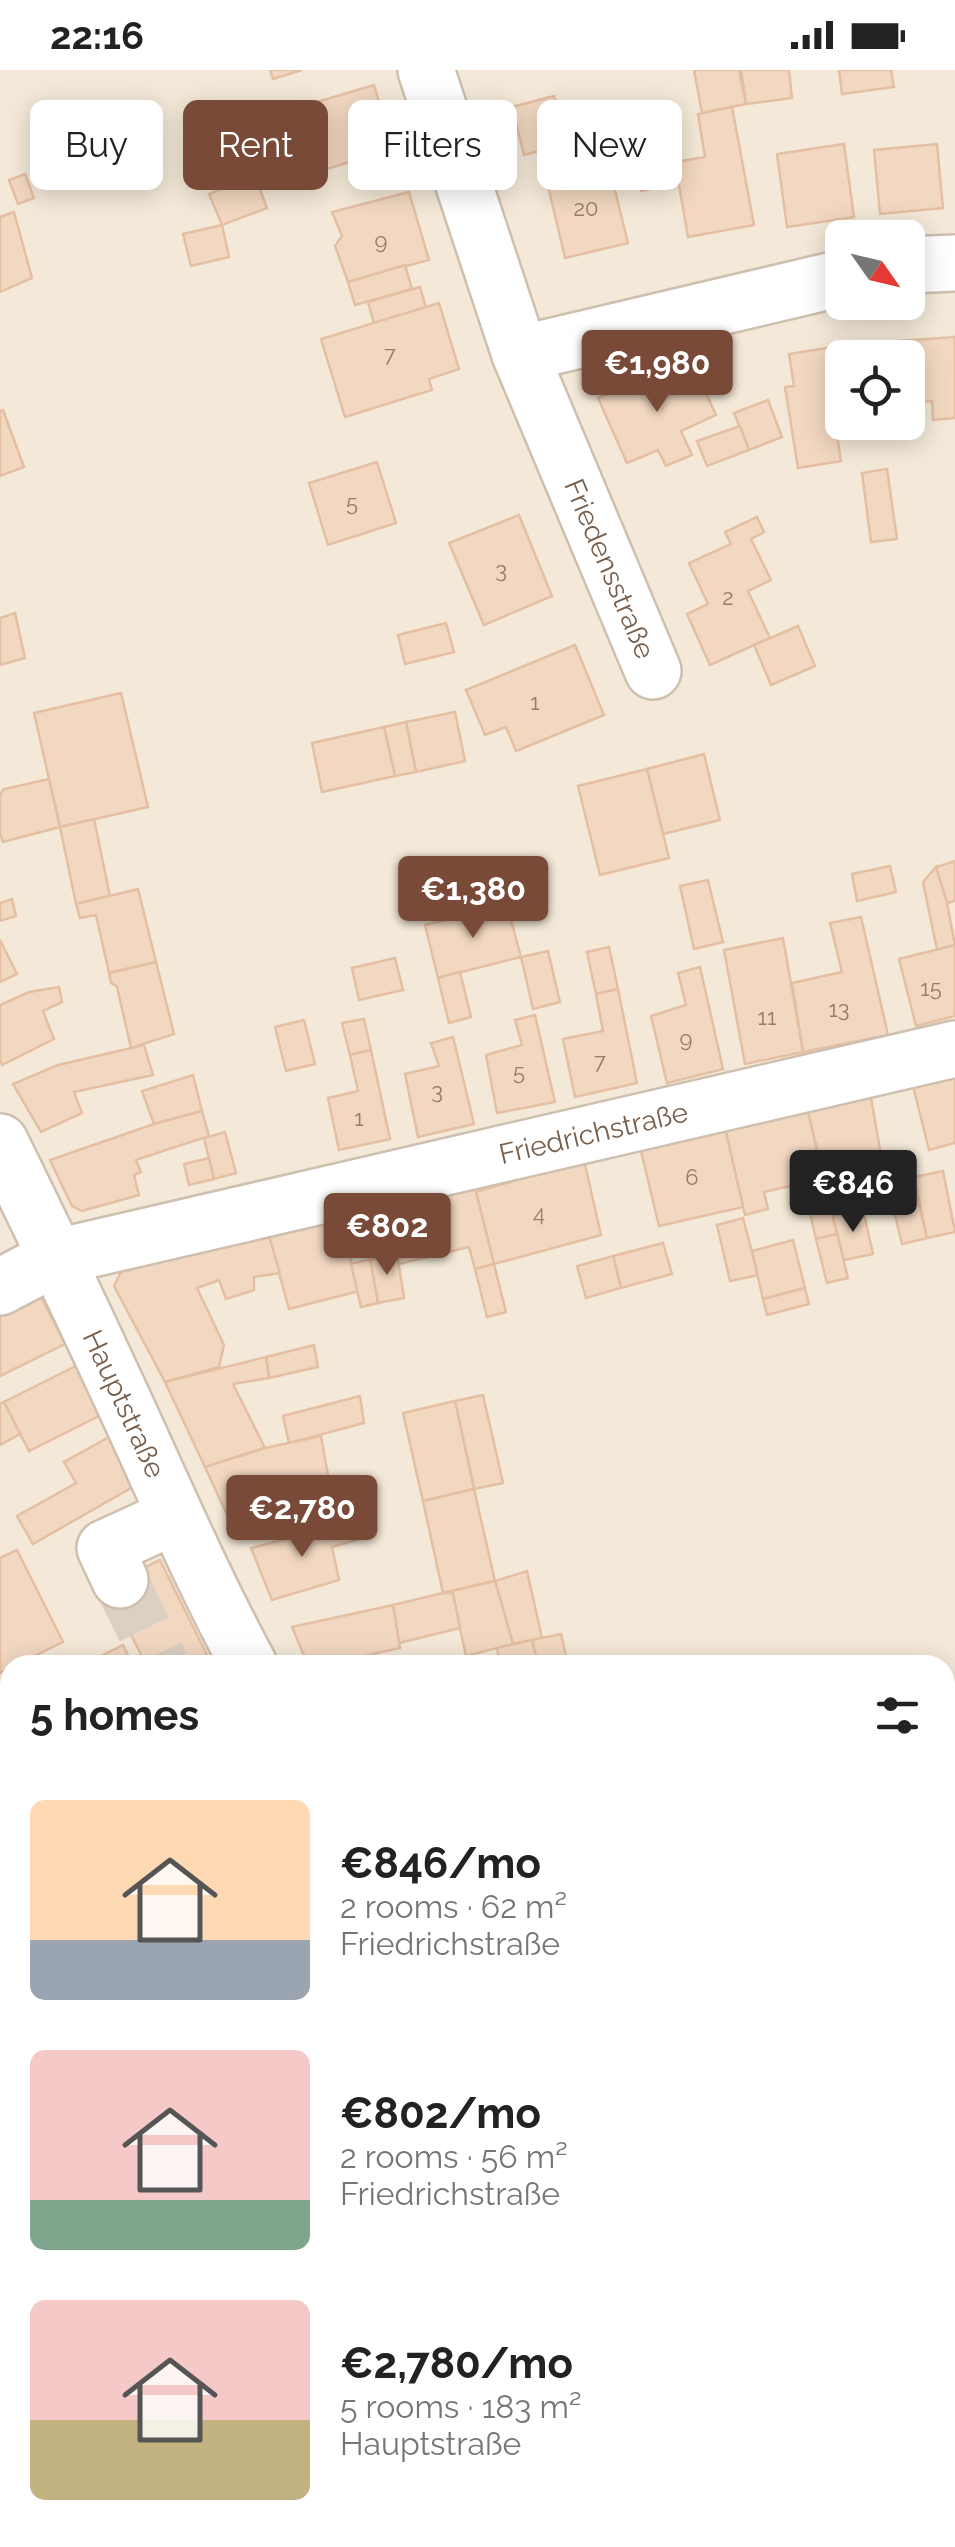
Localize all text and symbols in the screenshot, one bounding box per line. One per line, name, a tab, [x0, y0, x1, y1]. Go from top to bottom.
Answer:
text: 22:16	[50, 13, 144, 58]
chip: Buy	[30, 100, 163, 190]
chip: Rent	[183, 100, 328, 190]
chip: Filters	[348, 100, 517, 190]
chip: New	[537, 100, 682, 190]
house number: 20	[574, 195, 598, 221]
north arrow	[825, 220, 925, 320]
map controls	[825, 220, 925, 440]
house number: 9	[375, 228, 387, 254]
pin: €1,980	[576, 330, 738, 415]
button: locate	[825, 340, 925, 440]
house number: 7	[384, 341, 396, 367]
text: €1,980	[604, 344, 710, 381]
street label: Friedensstraße	[558, 474, 662, 663]
house number: 5	[346, 490, 358, 516]
house number: 3	[495, 557, 507, 583]
house number: 2	[722, 584, 734, 610]
house number: 1	[530, 689, 540, 715]
pin: €1,380	[392, 856, 554, 941]
text: €1,380	[420, 870, 526, 907]
house number: 15	[920, 975, 942, 1001]
house number: 13	[828, 996, 850, 1022]
house number: 11	[758, 1004, 776, 1030]
house number: 9	[680, 1026, 692, 1052]
house number: 7	[594, 1048, 606, 1074]
house number: 5	[513, 1059, 525, 1085]
house number: 3	[431, 1078, 443, 1104]
street label: Friedrichstraße	[496, 1095, 691, 1171]
house number: 1	[354, 1105, 364, 1131]
pin: €846	[794, 1150, 912, 1235]
house number: 6	[685, 1164, 699, 1190]
text: €846	[812, 1164, 894, 1201]
pin: €802	[328, 1193, 446, 1278]
house number: 4	[533, 1200, 545, 1226]
text: €802	[346, 1207, 428, 1244]
street label: Hauptstraße	[76, 1325, 173, 1483]
pin: €2,780	[221, 1475, 383, 1560]
text: €2,780	[248, 1489, 356, 1526]
icon: filters	[870, 1688, 925, 1743]
text: 5 homes	[30, 1691, 199, 1740]
text: €846/mo	[340, 1839, 541, 1888]
icon: home	[110, 1840, 230, 1960]
text: 2 rooms · 62 m²	[340, 1888, 567, 1925]
text: Friedrichstraße	[340, 1925, 560, 1962]
text: €802/mo	[340, 2089, 541, 2138]
icon: home	[110, 2090, 230, 2210]
text: 2 rooms · 56 m²	[340, 2138, 568, 2175]
text: Friedrichstraße	[340, 2175, 560, 2212]
text: €2,780/mo	[340, 2339, 573, 2388]
icon: home	[110, 2340, 230, 2460]
text: 5 rooms · 183 m²	[340, 2388, 581, 2425]
text: Hauptstraße	[340, 2425, 521, 2462]

